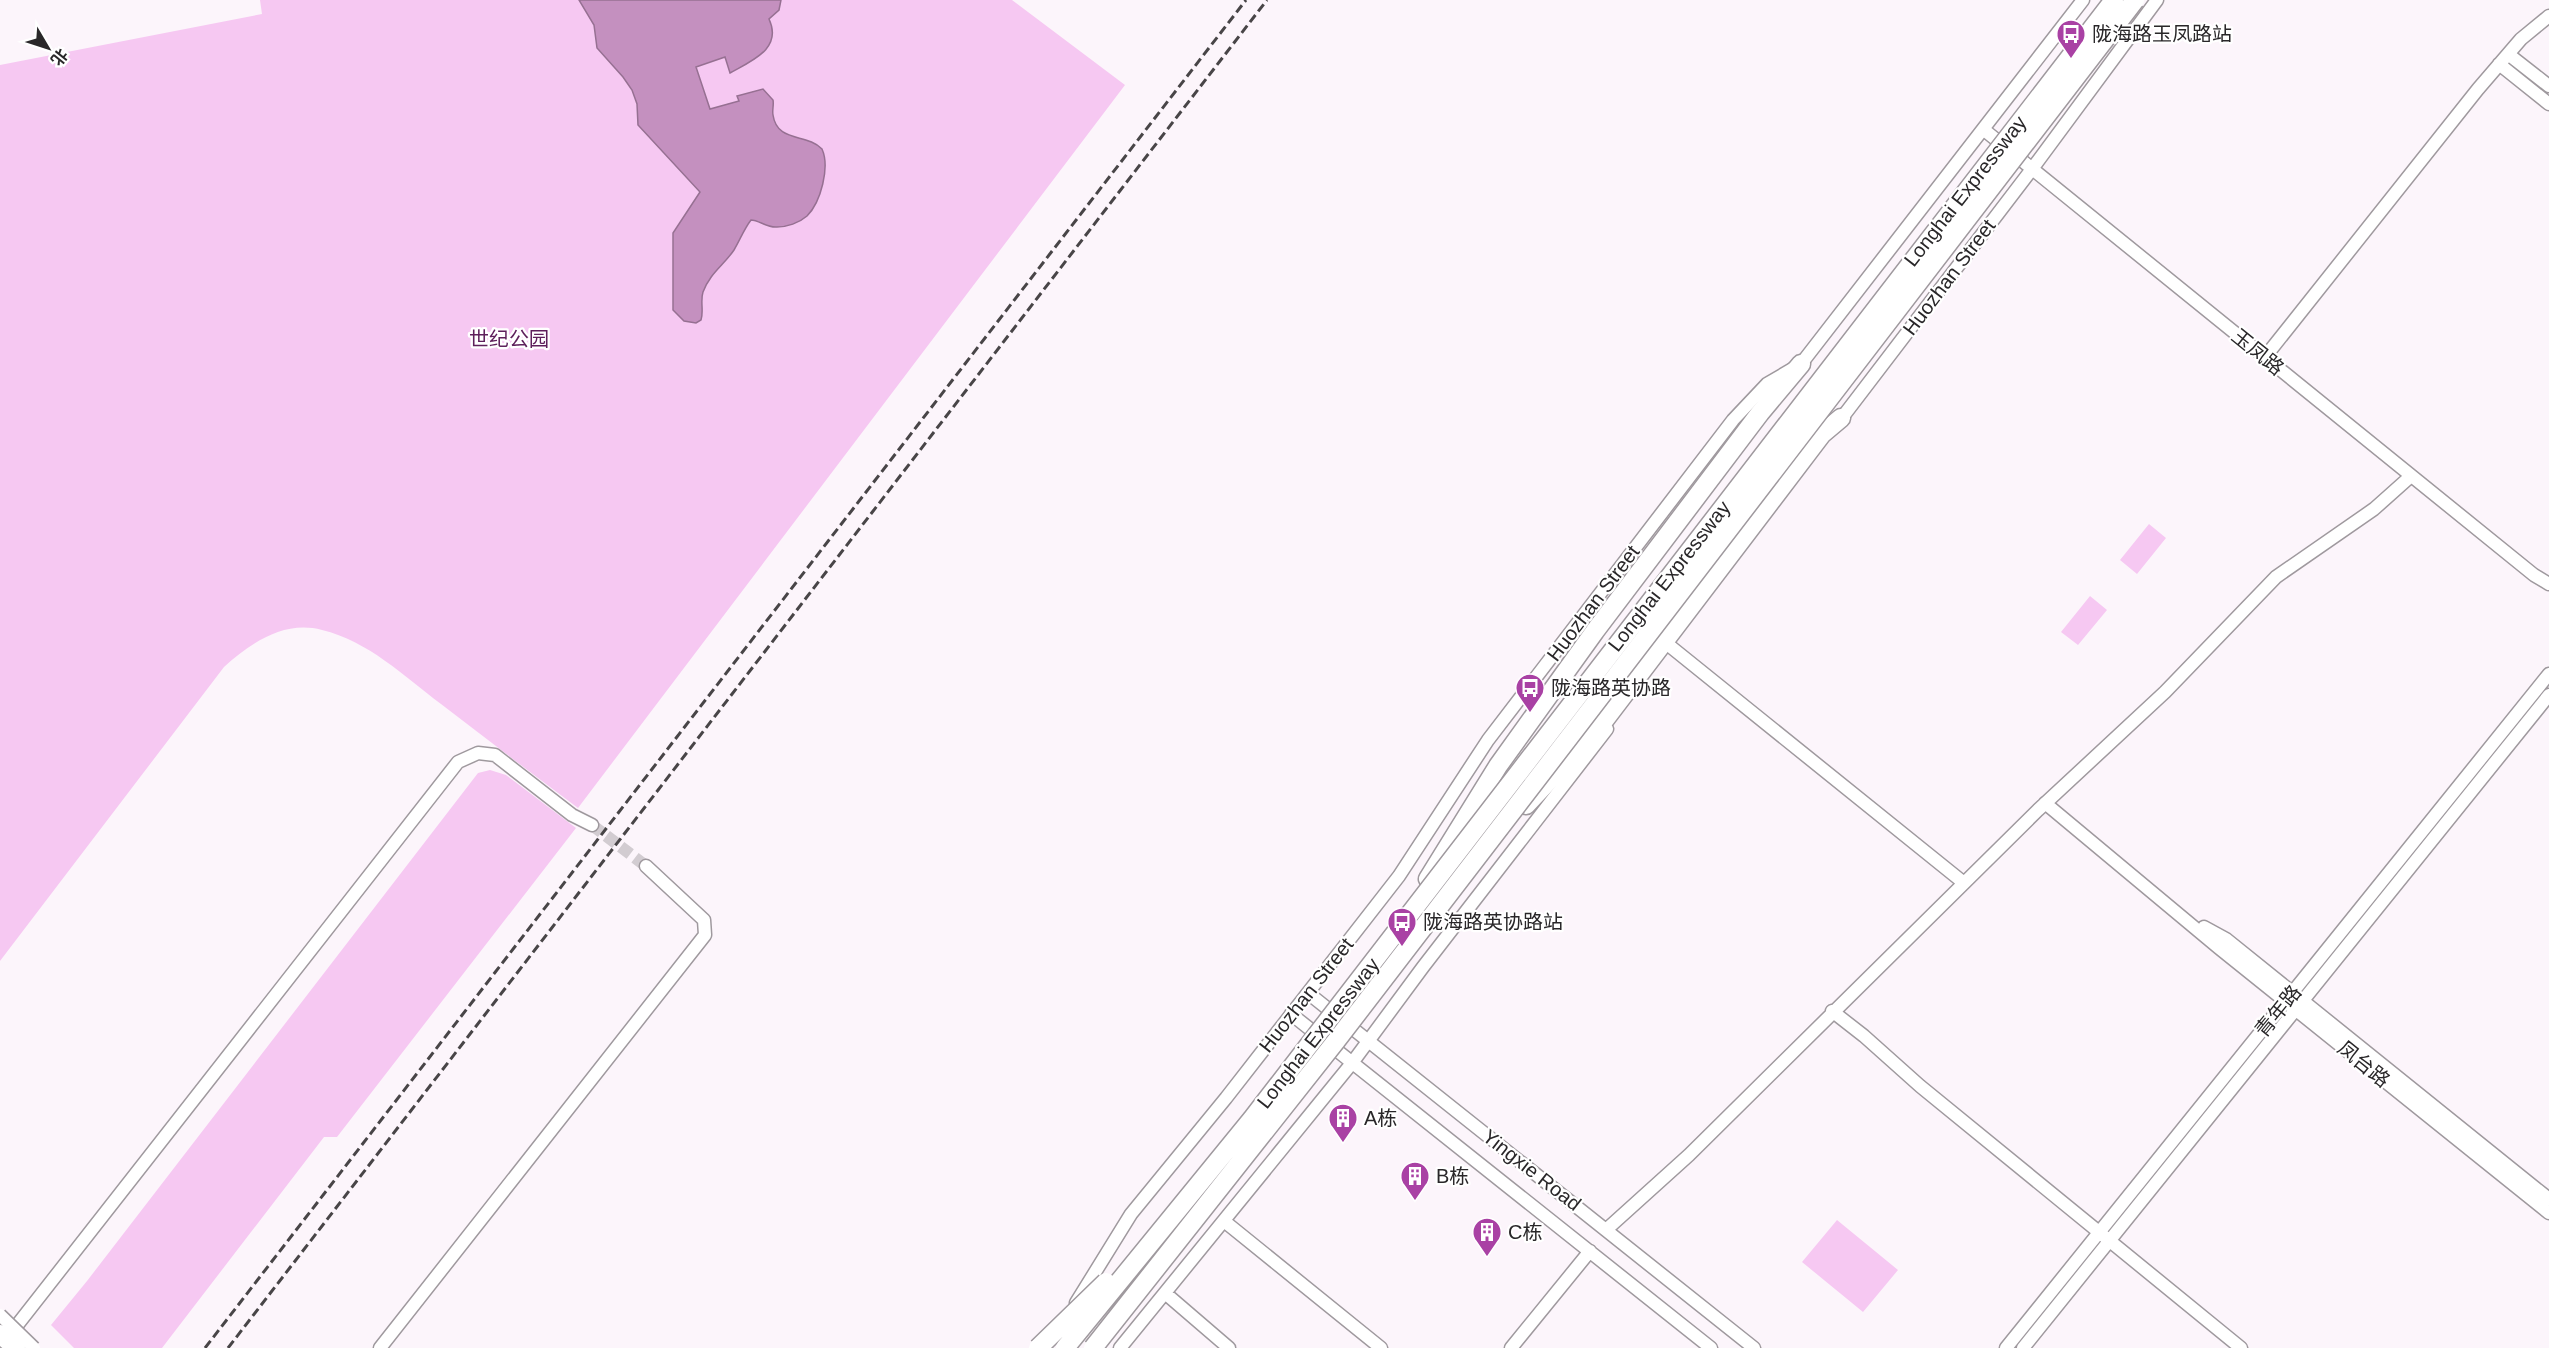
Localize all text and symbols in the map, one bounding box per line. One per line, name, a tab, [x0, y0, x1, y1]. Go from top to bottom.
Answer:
north arrow	[18, 18, 78, 78]
bus stop icon: 陇海路玉凤路站	[2055, 18, 2087, 60]
place label: 陇海路玉凤路站	[2092, 23, 2232, 45]
text: 北	[48, 46, 71, 69]
street label: Longhai Expressway	[1900, 112, 2030, 270]
street label: Huozhan Street	[1898, 215, 2000, 339]
street label: 玉凤路	[2228, 325, 2288, 379]
park label: 世纪公园	[469, 328, 549, 350]
street label: Longhai Expressway	[1604, 497, 1734, 655]
street label: Huozhan Street	[1542, 541, 1644, 665]
bus stop icon: 陇海路英协路	[1514, 672, 1546, 714]
place label: 陇海路英协路	[1551, 677, 1671, 699]
bus stop icon: 陇海路英协路站	[1386, 906, 1418, 948]
place label: 陇海路英协路站	[1423, 911, 1563, 933]
street label: Huozhan Street	[1255, 933, 1358, 1057]
street label: Longhai Expressway	[1253, 954, 1383, 1112]
street label: 青年路	[2251, 981, 2305, 1041]
street label: 凤台路	[2334, 1037, 2394, 1091]
building icon: A栋	[1327, 1102, 1359, 1144]
place label: A栋	[1364, 1107, 1397, 1129]
street label: Yingxie Road	[1479, 1125, 1585, 1215]
building icon: B栋	[1399, 1160, 1431, 1202]
place label: B栋	[1436, 1165, 1469, 1187]
building icon: C栋	[1471, 1216, 1503, 1258]
place label: C栋	[1508, 1221, 1542, 1243]

